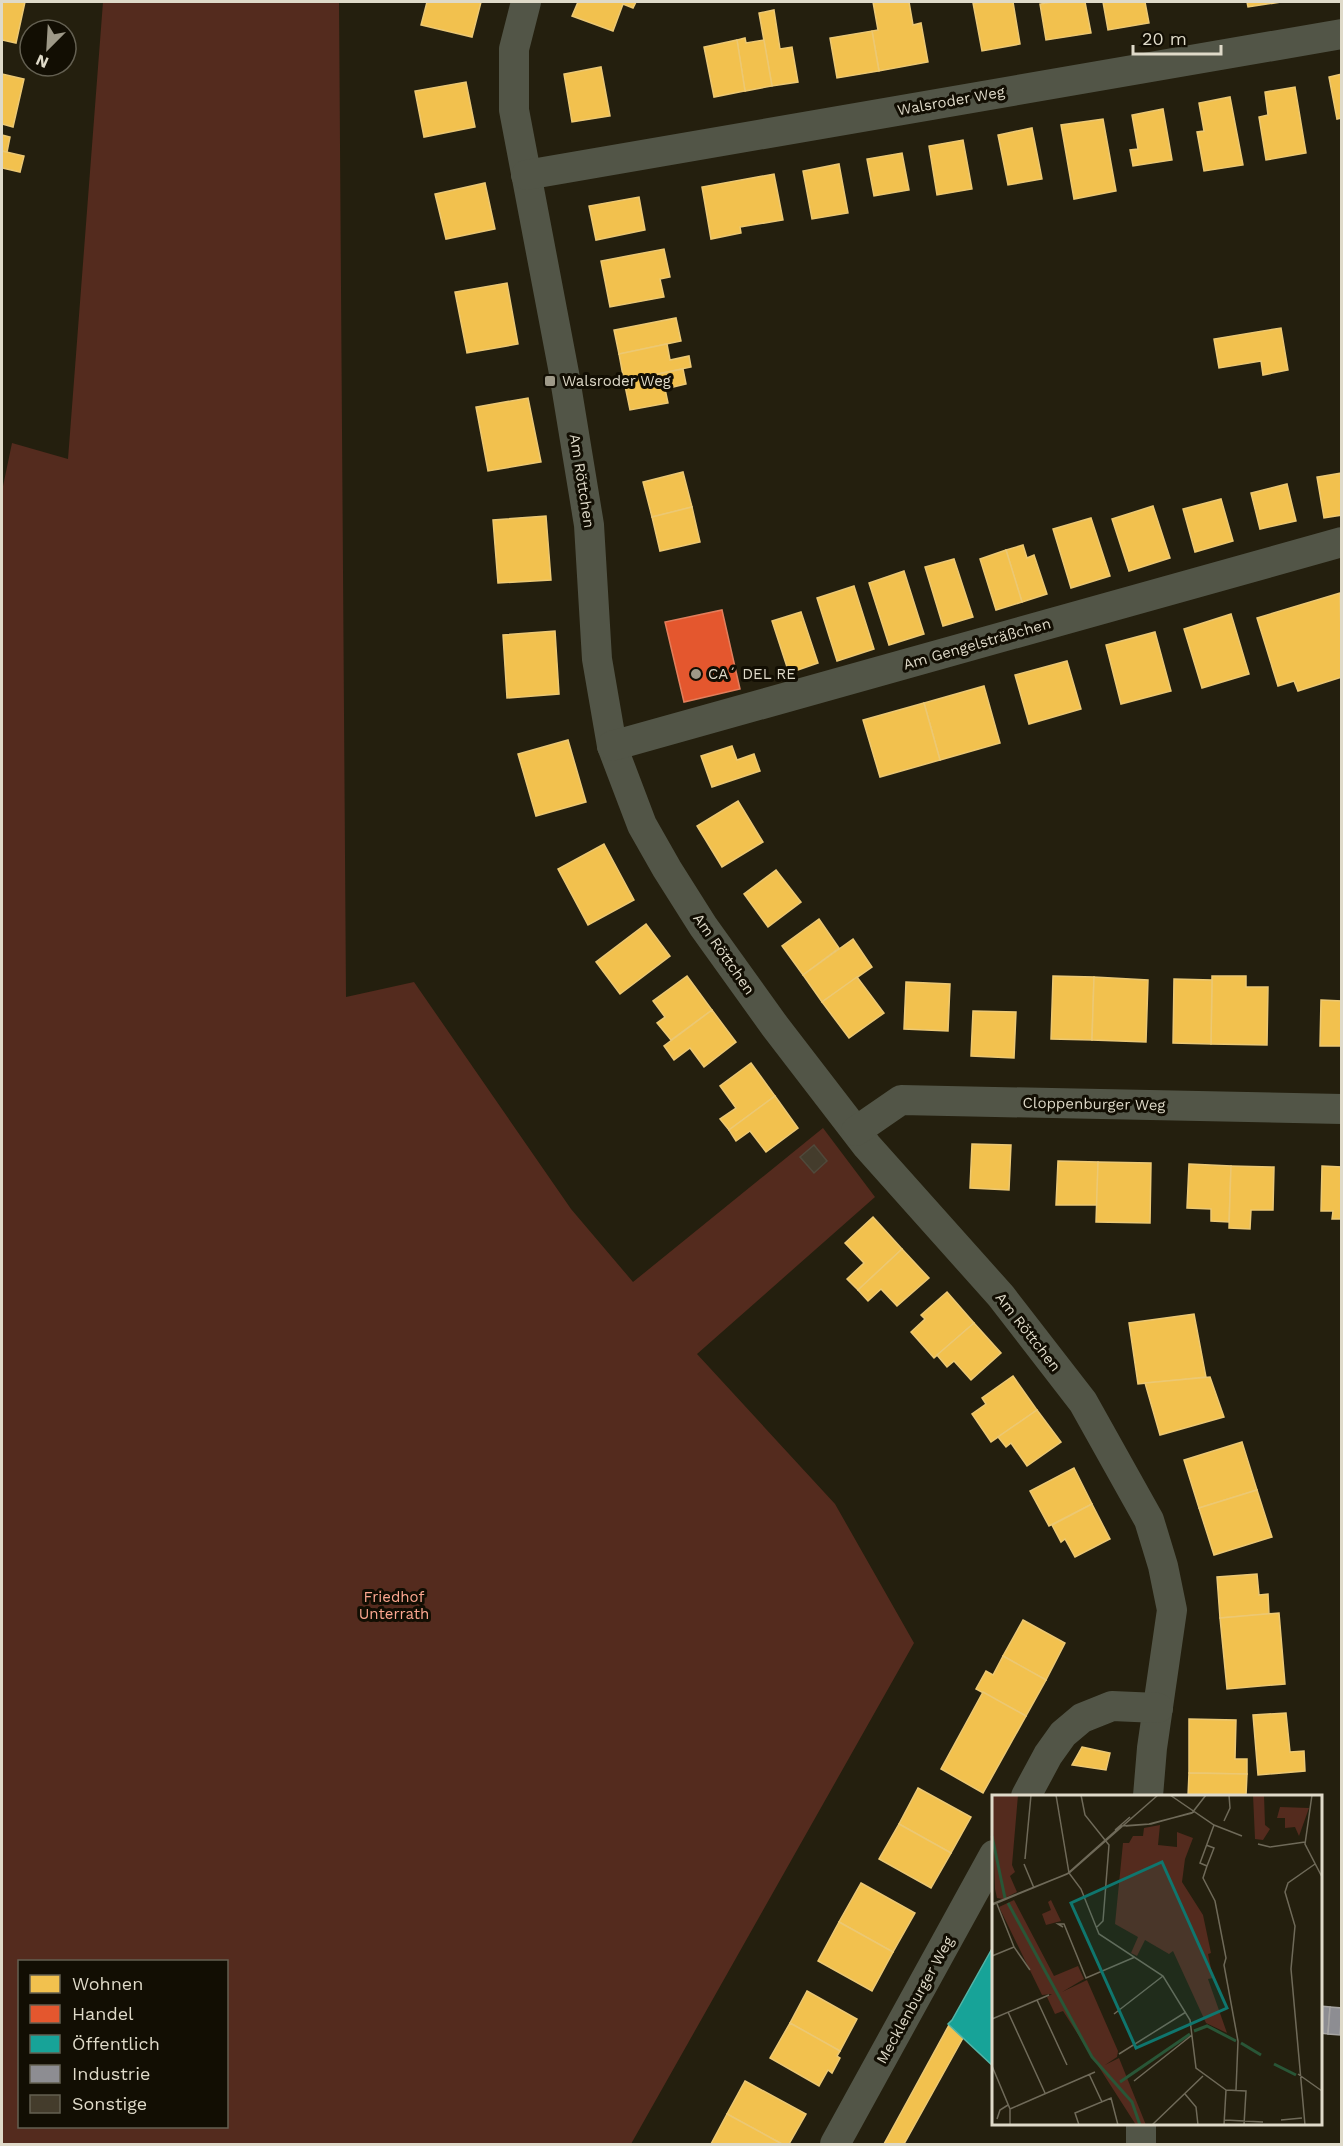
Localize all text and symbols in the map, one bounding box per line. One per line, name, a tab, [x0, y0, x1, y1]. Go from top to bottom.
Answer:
north arrow	[18, 18, 78, 78]
scale bar	[1133, 18, 1222, 56]
text: 20 m	[1142, 28, 1187, 49]
text: N	[33, 50, 51, 72]
street label: Walsroder Weg	[896, 83, 1006, 119]
place label: Walsroder Weg	[562, 372, 671, 390]
marker: Walsroder Weg	[543, 374, 557, 388]
street label: Am Röttchen	[566, 433, 598, 529]
street label: Am Gengelsträßchen	[901, 614, 1053, 674]
place label: CA´ DEL RE	[708, 665, 796, 683]
marker: CA´ DEL RE	[689, 667, 703, 681]
street label: Am Röttchen	[689, 910, 759, 998]
street label: Cloppenburger Weg	[1022, 1094, 1166, 1114]
street label: Am Röttchen	[992, 1289, 1064, 1375]
park label: Friedhof Unterrath	[359, 1588, 429, 1623]
inset map	[992, 1795, 1322, 2125]
street label: Mecklenburger Weg	[872, 1933, 958, 2067]
legend	[18, 1960, 228, 2128]
text: Wohnen	[72, 1973, 143, 1994]
text: Handel	[72, 2003, 134, 2024]
text: Öffentlich	[72, 2033, 160, 2054]
text: Industrie	[72, 2063, 150, 2084]
text: Sonstige	[72, 2093, 147, 2114]

